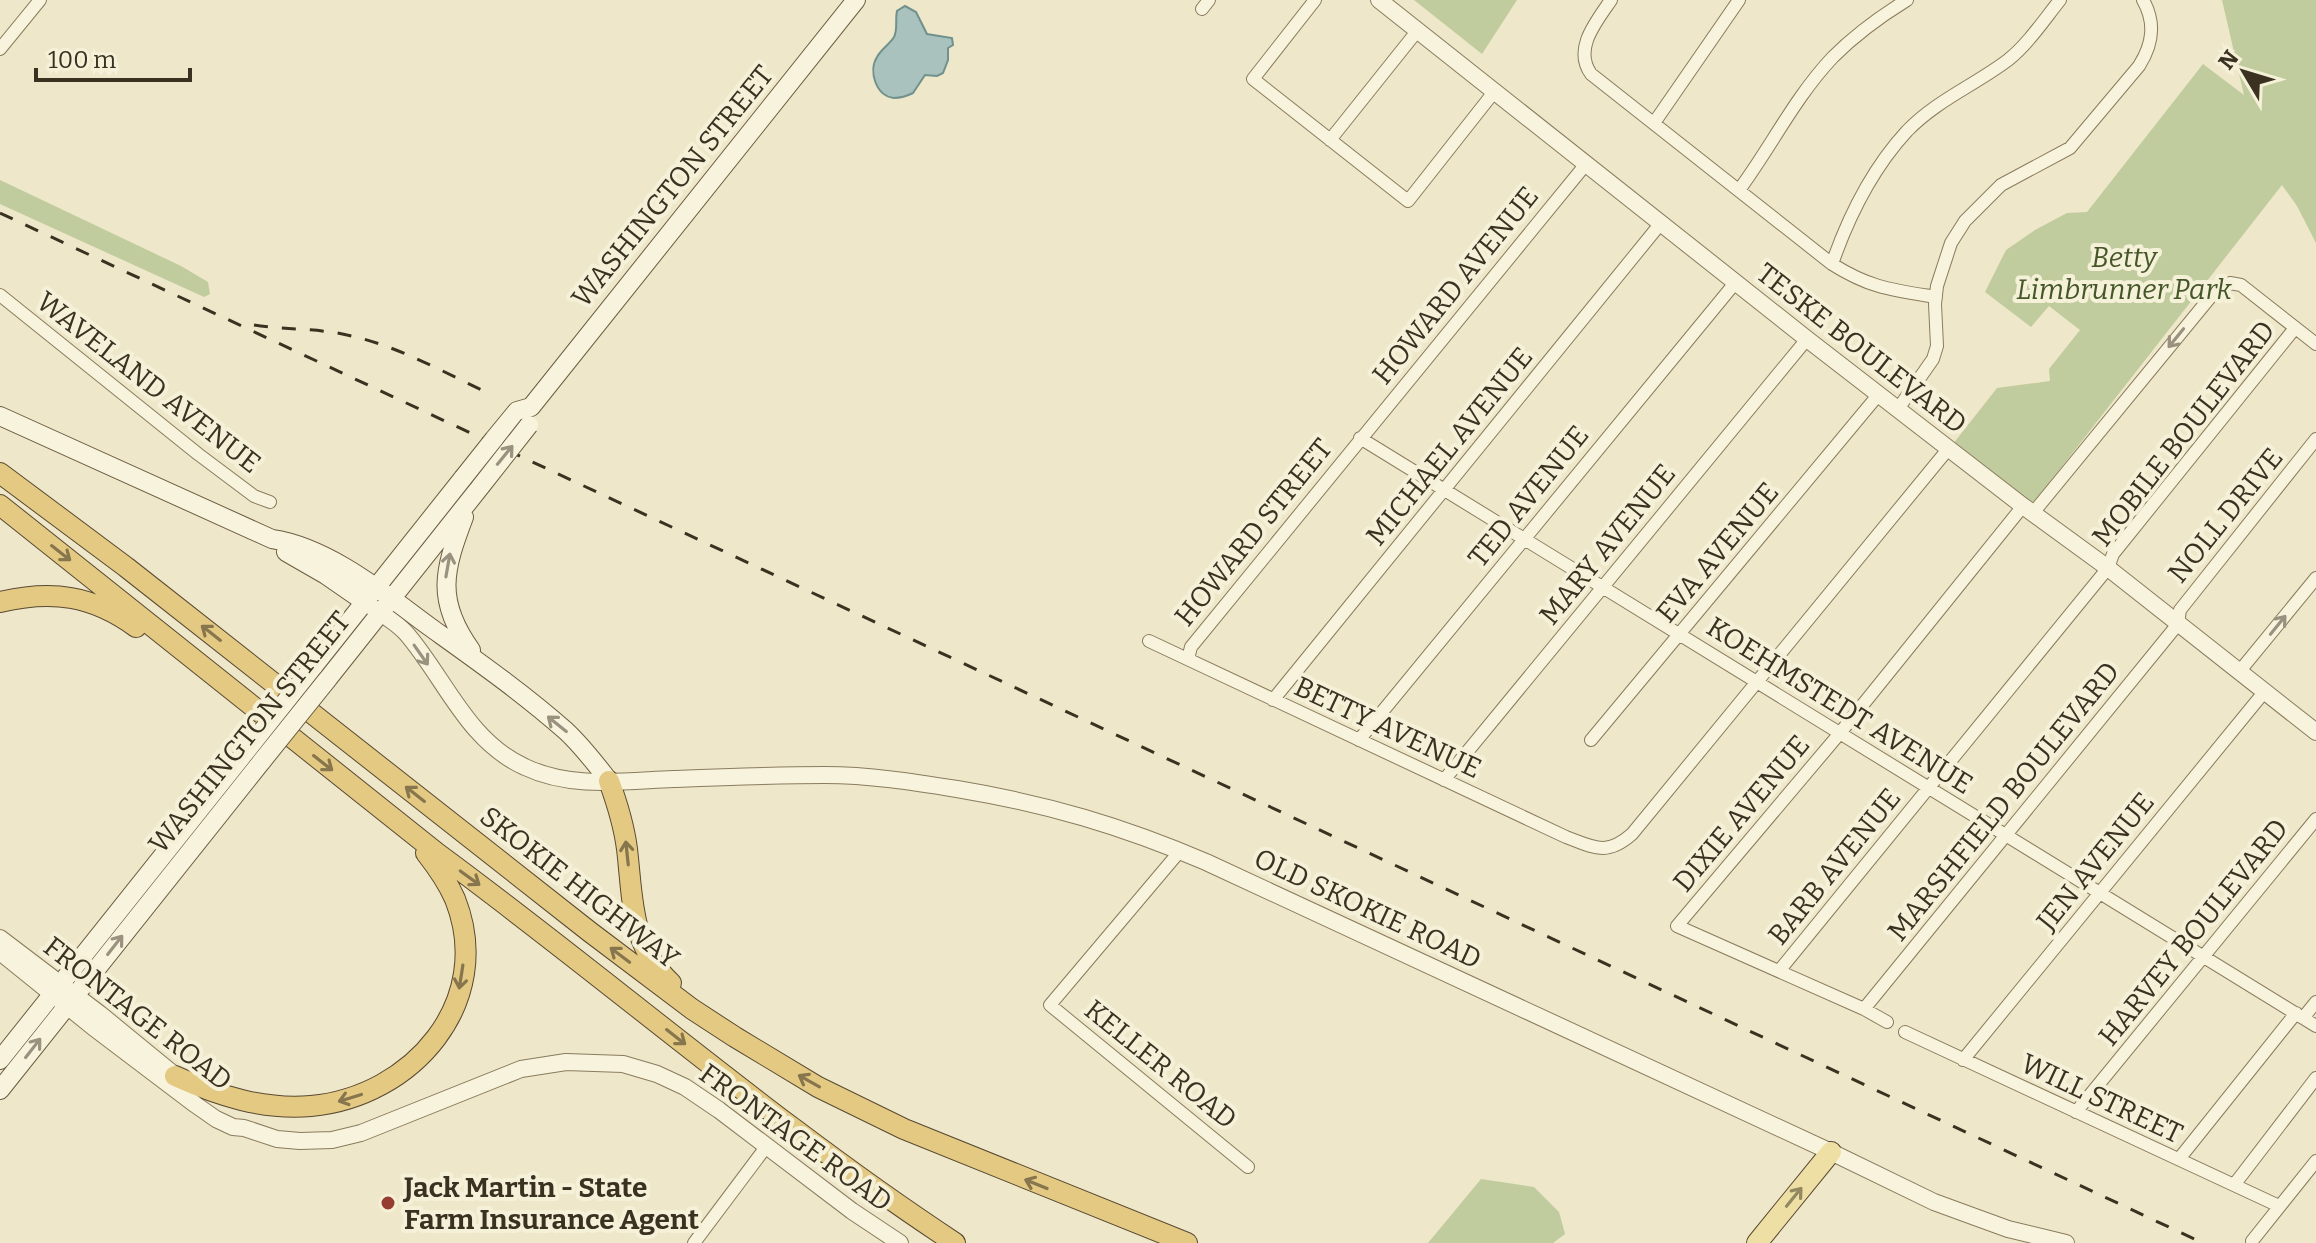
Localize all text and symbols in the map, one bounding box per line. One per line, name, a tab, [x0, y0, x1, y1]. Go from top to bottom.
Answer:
scale bar	[36, 32, 190, 82]
north arrow	[2204, 32, 2284, 112]
text: N	[2213, 45, 2245, 75]
text: 100 m	[48, 46, 116, 74]
street label: WASHINGTON STREET	[565, 59, 780, 314]
street label: HOWARD AVENUE	[1366, 180, 1545, 391]
park label: Betty Limbrunner Park	[2016, 241, 2232, 306]
street label: TESKE BOULEVARD	[1750, 256, 1973, 440]
street label: WAVELAND AVENUE	[30, 285, 267, 480]
street label: MOBILE BOULEVARD	[2085, 314, 2282, 553]
one-way arrow	[2167, 327, 2185, 348]
street label: MICHAEL AVENUE	[1359, 341, 1539, 552]
street label: TED AVENUE	[1461, 419, 1595, 574]
street label: HOWARD STREET	[1168, 432, 1339, 633]
street label: NOLL DRIVE	[2161, 441, 2290, 589]
one-way arrow	[496, 445, 514, 466]
street label: MARY AVENUE	[1533, 457, 1682, 631]
street label: EVA AVENUE	[1649, 476, 1785, 629]
one-way arrow	[50, 544, 71, 562]
one-way arrow	[441, 553, 456, 578]
street label: WASHINGTON STREET	[142, 605, 357, 860]
street label: KOEHMSTEDT AVENUE	[1701, 610, 1979, 801]
one-way arrow	[2269, 615, 2287, 635]
one-way arrow	[201, 625, 222, 642]
one-way arrow	[413, 643, 429, 665]
street label: MARSHFIELD BOULEVARD	[1881, 655, 2126, 947]
street label: BETTY AVENUE	[1289, 670, 1486, 785]
one-way arrow	[547, 715, 568, 733]
street label: DIXIE AVENUE	[1666, 728, 1816, 898]
one-way arrow	[312, 754, 333, 771]
street label: BARB AVENUE	[1761, 782, 1907, 951]
one-way arrow	[405, 786, 426, 803]
street label: JEN AVENUE	[2029, 786, 2161, 938]
street label: SKOKIE HIGHWAY	[474, 800, 686, 975]
street label: HARVEY BOULEVARD	[2092, 812, 2295, 1052]
one-way arrow	[619, 840, 634, 867]
street label: OLD SKOKIE ROAD	[1249, 841, 1486, 975]
one-way arrow	[459, 869, 481, 886]
street label: FRONTAGE ROAD	[37, 930, 238, 1097]
one-way arrow	[107, 935, 124, 956]
one-way arrow	[610, 946, 631, 963]
one-way arrow	[453, 964, 468, 989]
street label: KELLER ROAD	[1078, 993, 1243, 1136]
one-way arrow	[665, 1029, 686, 1046]
one-way arrow	[25, 1038, 42, 1059]
street label: WILL STREET	[2016, 1047, 2188, 1150]
street label: FRONTAGE ROAD	[693, 1057, 898, 1218]
one-way arrow	[797, 1073, 821, 1088]
one-way arrow	[337, 1091, 363, 1106]
place label: Jack Martin - State Farm Insurance Agent	[402, 1171, 699, 1236]
one-way arrow	[1024, 1175, 1049, 1190]
one-way arrow	[1785, 1187, 1803, 1208]
marker: Jack Martin - State Farm Insurance Agent	[379, 1194, 397, 1212]

